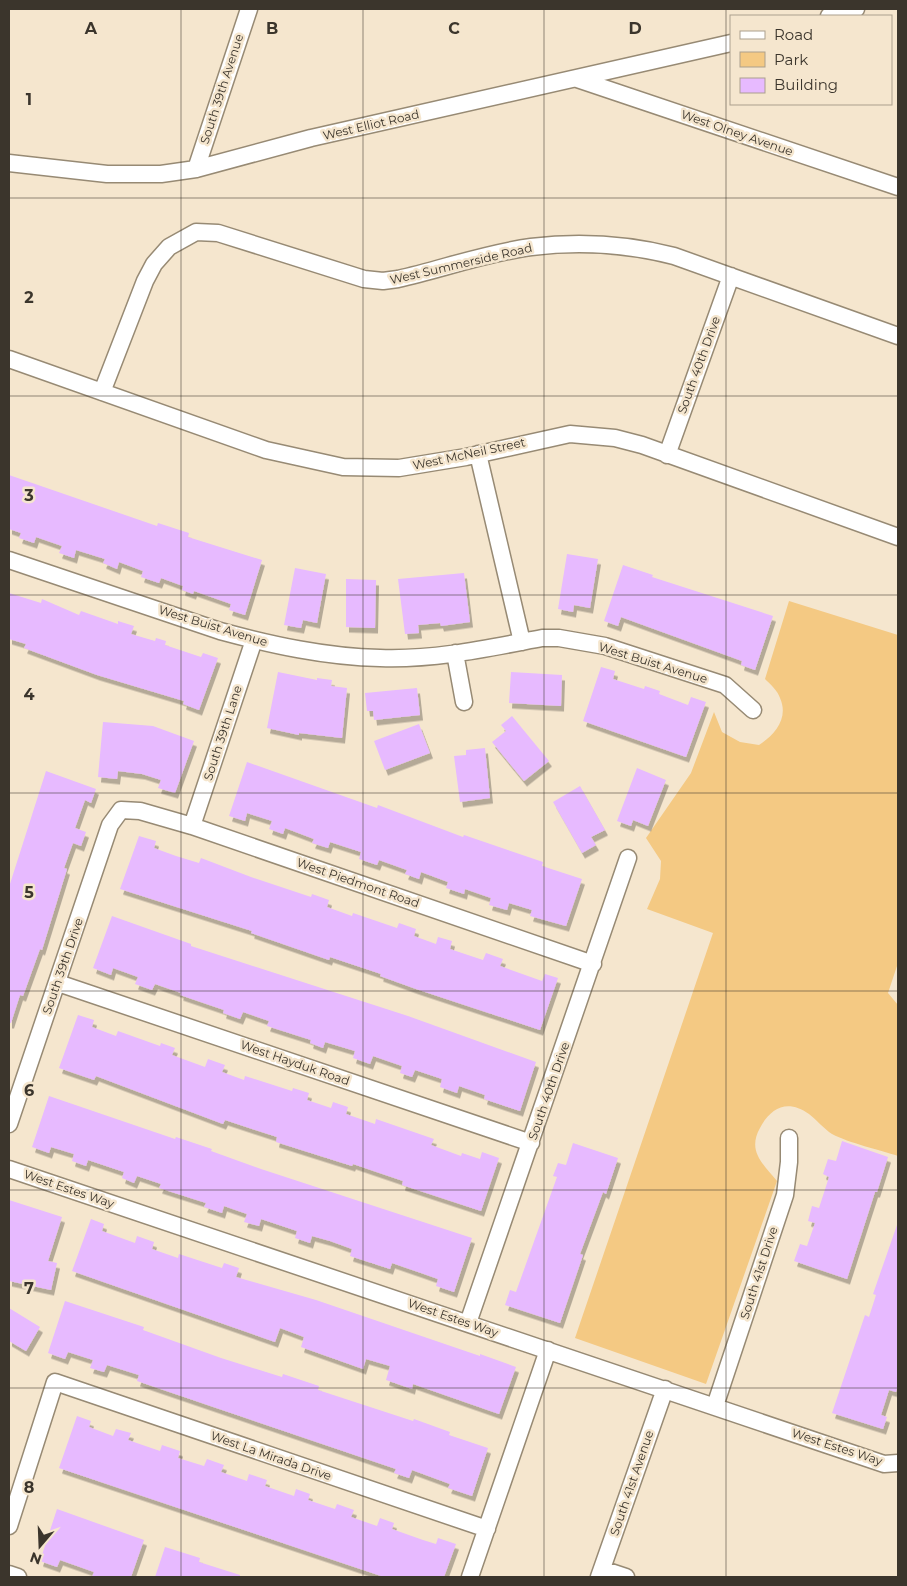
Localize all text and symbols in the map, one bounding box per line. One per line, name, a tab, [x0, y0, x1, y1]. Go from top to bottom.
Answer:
legend	[730, 15, 892, 105]
text: A	[84, 19, 98, 38]
text: B	[266, 19, 278, 38]
text: C	[448, 19, 460, 38]
text: D	[628, 19, 642, 38]
text: Road	[774, 25, 813, 44]
street label: South 39th Avenue	[197, 32, 246, 146]
text: Park	[774, 50, 808, 69]
text: Building	[774, 75, 838, 94]
text: 1	[26, 90, 32, 109]
street label: West Elliot Road	[321, 106, 421, 143]
street label: West Olney Avenue	[679, 106, 795, 159]
street label: West Summerside Road	[388, 240, 534, 287]
text: 2	[24, 288, 34, 307]
street label: South 40th Drive	[674, 314, 723, 416]
street label: West McNeil Street	[411, 434, 527, 473]
text: 3	[23, 486, 34, 505]
street label: West Buist Avenue	[157, 602, 270, 649]
street label: West Buist Avenue	[597, 639, 710, 686]
street label: South 39th Lane	[200, 683, 245, 782]
text: 4	[23, 685, 35, 704]
street label: West Piedmont Road	[295, 854, 421, 911]
text: 5	[24, 883, 34, 902]
street label: South 39th Drive	[39, 916, 86, 1016]
street label: West Hayduk Road	[239, 1037, 352, 1088]
street label: South 40th Drive	[525, 1040, 572, 1142]
text: 6	[24, 1081, 34, 1100]
street label: West Estes Way	[22, 1166, 117, 1211]
street label: South 41st Drive	[737, 1225, 781, 1321]
text: 7	[24, 1279, 34, 1298]
street label: West Estes Way	[406, 1295, 501, 1340]
street label: West Estes Way	[790, 1425, 885, 1468]
street label: West La Mirada Drive	[209, 1428, 334, 1483]
street label: South 41st Avenue	[606, 1428, 657, 1537]
text: 8	[24, 1478, 34, 1497]
north arrow	[15, 1521, 65, 1571]
text: N	[27, 1548, 44, 1569]

